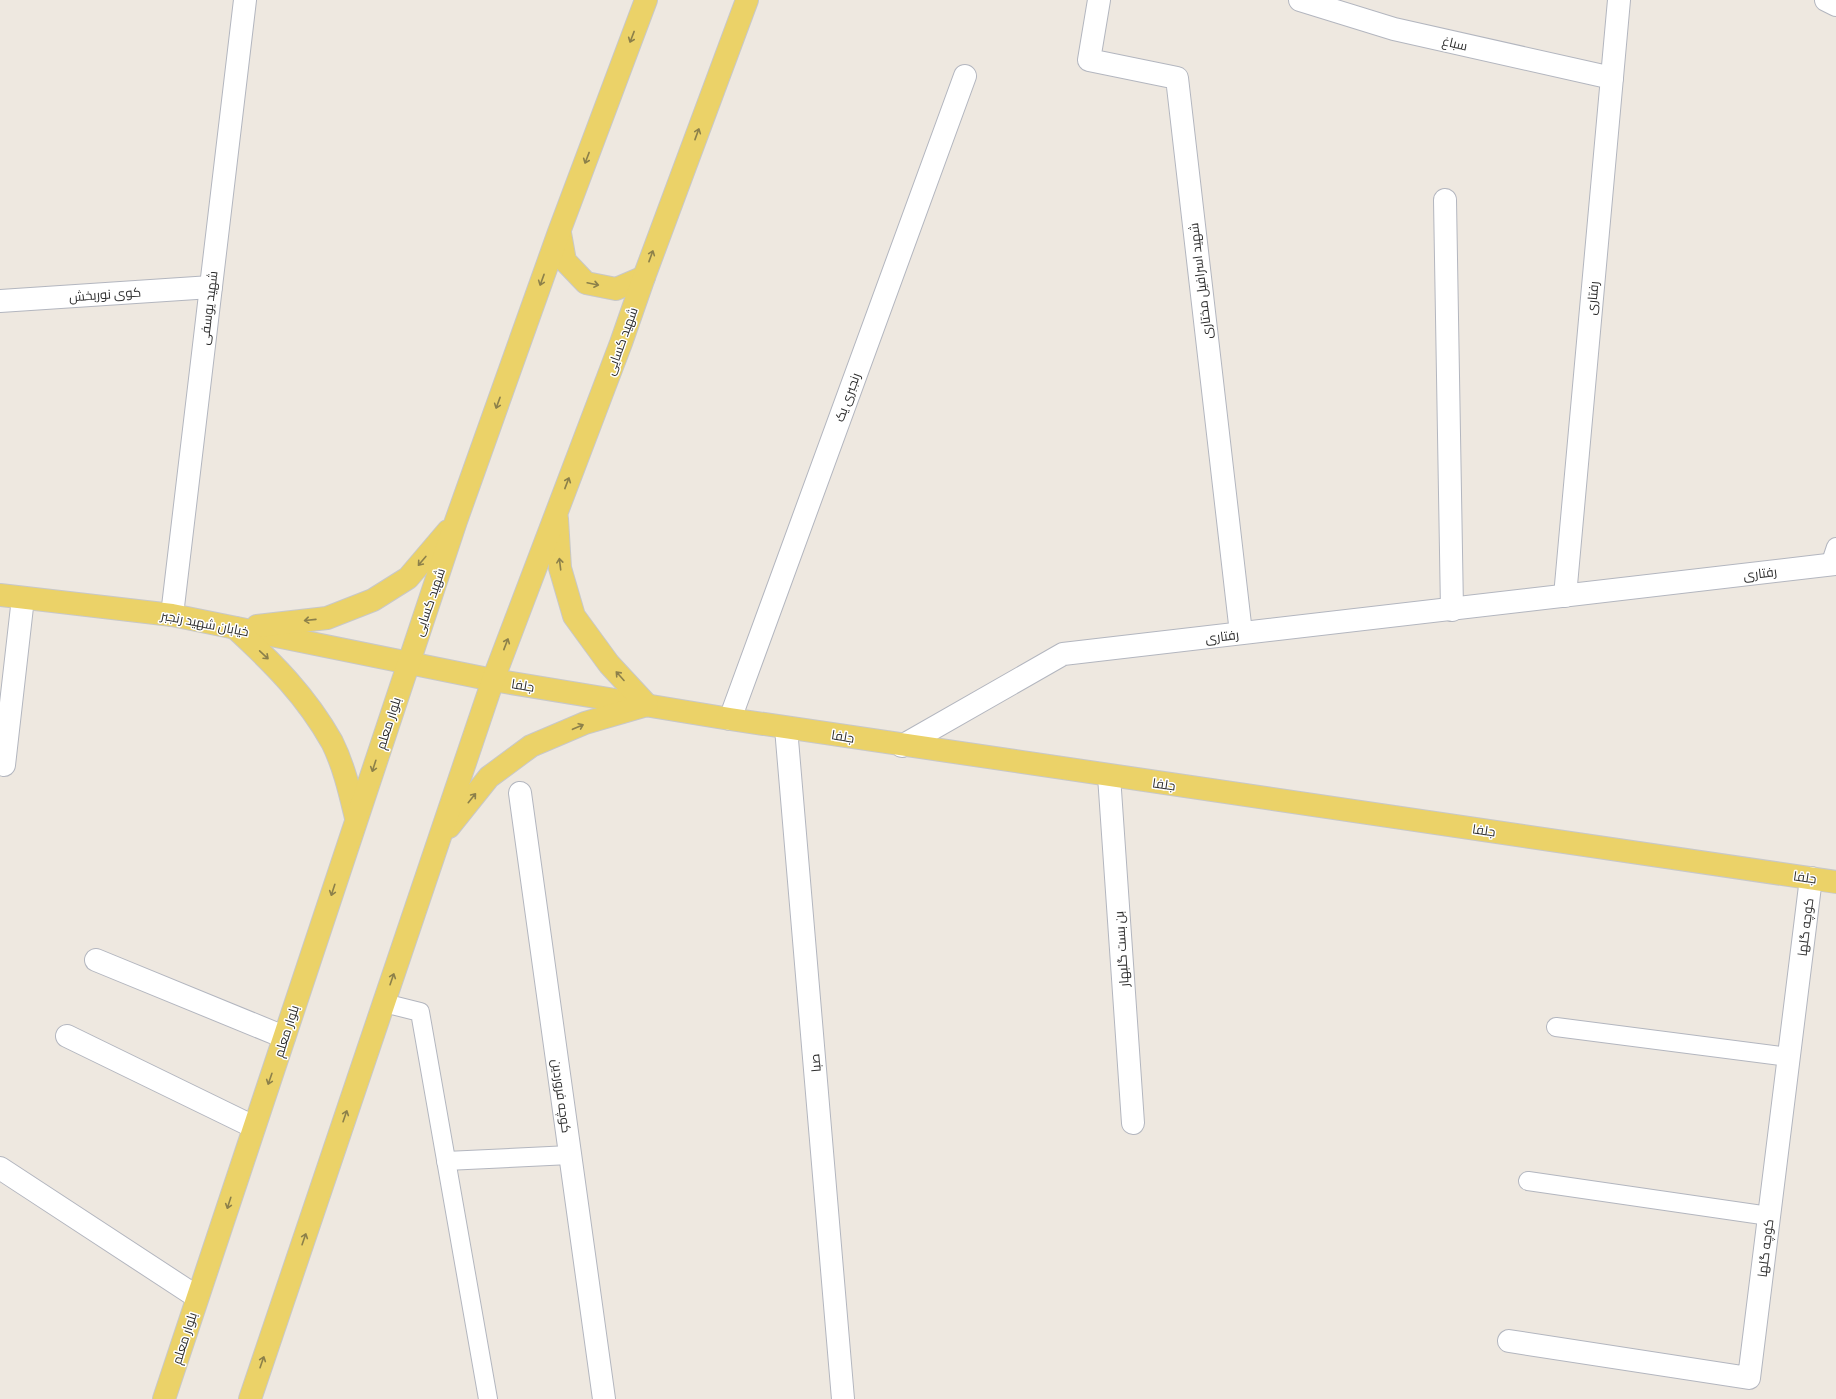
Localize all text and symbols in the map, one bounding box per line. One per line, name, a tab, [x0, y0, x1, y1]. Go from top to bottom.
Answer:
one-way arrow	[628, 30, 636, 42]
street label: سباغ	[1441, 32, 1469, 55]
one-way arrow	[693, 129, 701, 141]
one-way arrow	[582, 152, 590, 164]
street label: شهید اسرافیل مختاری	[1185, 222, 1215, 340]
one-way arrow	[648, 250, 656, 262]
street label: شهید یوسفی	[196, 270, 220, 346]
one-way arrow	[538, 274, 545, 287]
one-way arrow	[586, 280, 599, 288]
street label: رفتاری	[1583, 280, 1601, 316]
street label: کوی نوربخش	[68, 284, 142, 304]
street label: شهید کسایی	[601, 305, 641, 377]
street label: رنجبری یک	[831, 370, 863, 424]
one-way arrow	[494, 396, 502, 408]
one-way arrow	[564, 477, 572, 489]
one-way arrow	[418, 556, 427, 567]
one-way arrow	[557, 558, 564, 571]
street label: رفتاری	[1742, 563, 1778, 583]
street label: شهید کسایی	[410, 566, 448, 638]
street label: خیابان شهید رنجبر	[159, 606, 250, 639]
one-way arrow	[304, 616, 317, 624]
street label: رفتاری	[1204, 626, 1240, 646]
one-way arrow	[503, 638, 511, 650]
one-way arrow	[259, 650, 269, 660]
one-way arrow	[616, 671, 625, 682]
street label: جلفا	[510, 675, 536, 695]
street label: بلوار معلم	[372, 695, 406, 752]
one-way arrow	[571, 722, 583, 730]
street label: جلفا	[830, 726, 856, 746]
one-way arrow	[369, 760, 377, 772]
street label: جلفا	[1151, 774, 1177, 794]
one-way arrow	[468, 793, 476, 804]
street label: جلفا	[1471, 820, 1497, 840]
street label: جلفا	[1792, 867, 1818, 887]
one-way arrow	[329, 883, 336, 896]
street label: کوچه گلها	[1793, 897, 1818, 957]
street label: بن بست گلبهار	[1110, 910, 1132, 989]
one-way arrow	[388, 974, 396, 986]
street label: بلوار معلم	[270, 1003, 304, 1060]
street label: صبا	[806, 1053, 824, 1073]
street label: کوچه فروردین	[547, 1058, 575, 1134]
one-way arrow	[266, 1073, 273, 1086]
one-way arrow	[342, 1110, 350, 1122]
one-way arrow	[225, 1196, 232, 1209]
street label: کوچه گلها	[1753, 1218, 1778, 1278]
one-way arrow	[301, 1233, 308, 1246]
street label: بلوار معلم	[168, 1310, 202, 1367]
one-way arrow	[259, 1356, 267, 1368]

